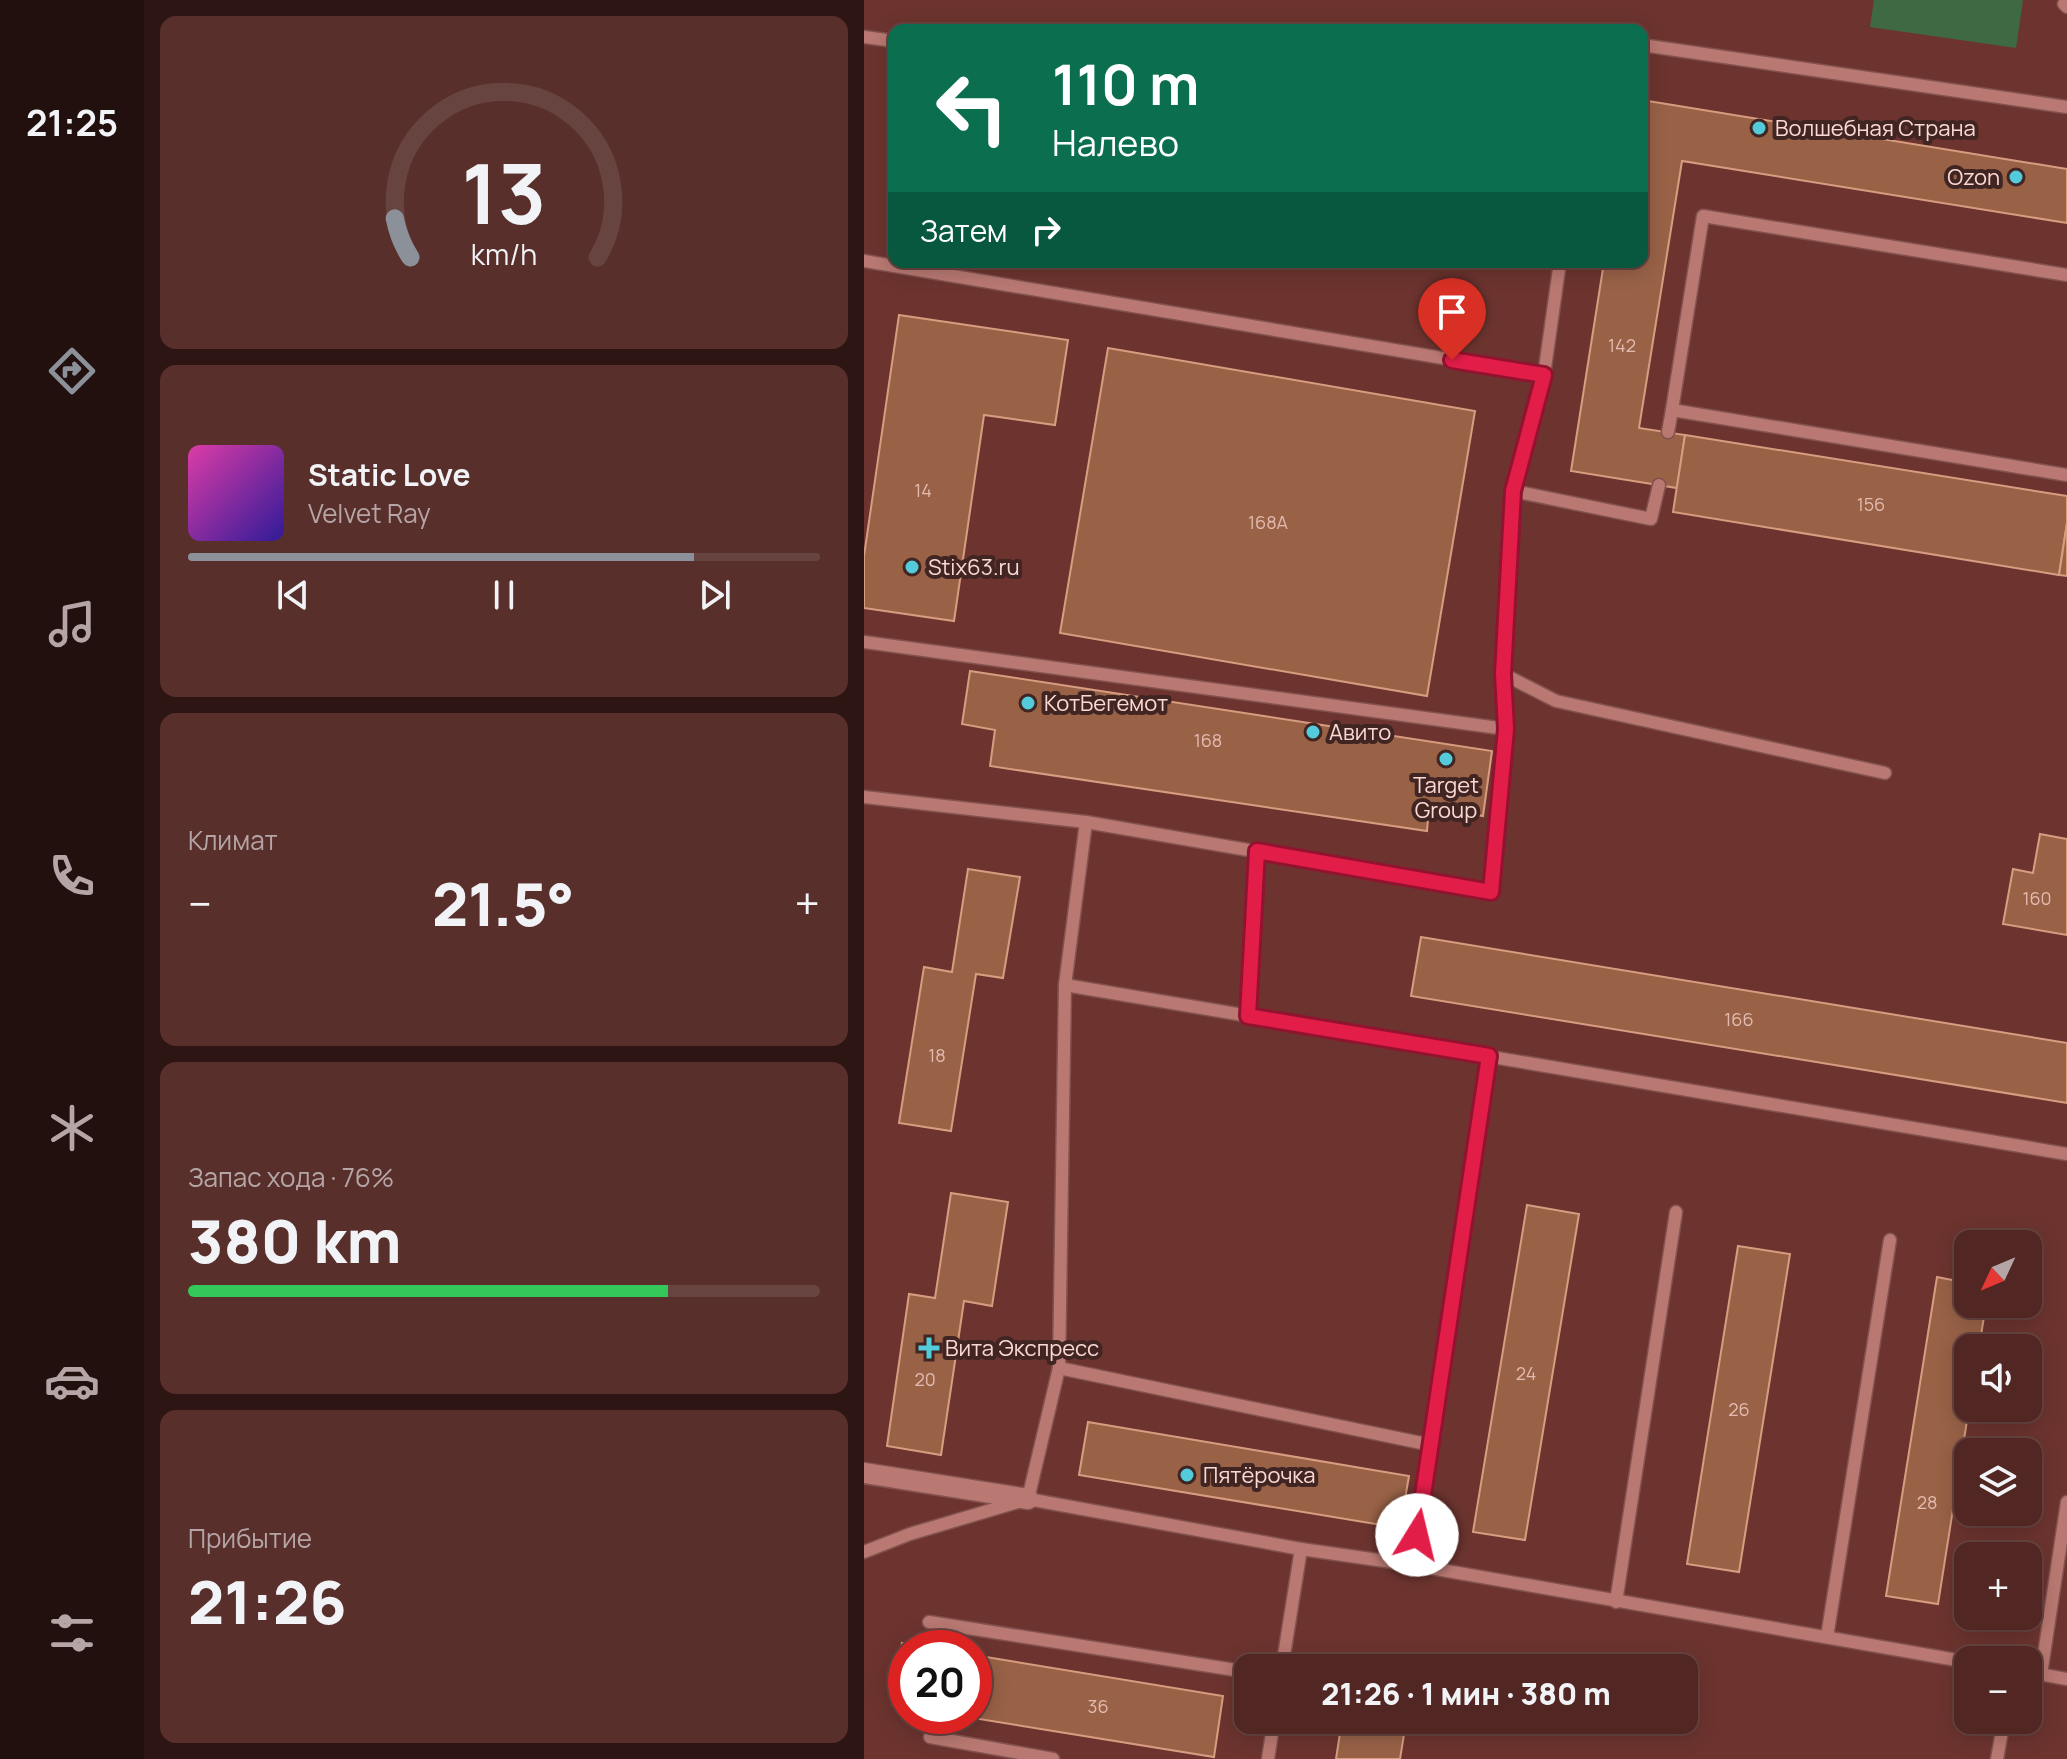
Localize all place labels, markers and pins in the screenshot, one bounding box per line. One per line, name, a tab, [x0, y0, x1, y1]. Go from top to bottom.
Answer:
place label: Волшебная Страна	[1775, 113, 1976, 143]
marker: Волшебная Страна	[1750, 119, 1768, 137]
place label: Ozon	[1947, 162, 2000, 192]
marker: Ozon	[2007, 168, 2025, 186]
pin	[1418, 278, 1486, 360]
place label: Stix63.ru	[928, 552, 1020, 582]
marker: Stix63.ru	[903, 558, 921, 576]
place label: КотБегемот	[1044, 688, 1168, 718]
marker: КотБегемот	[1019, 694, 1037, 712]
place label: Авито	[1329, 717, 1391, 747]
marker: Авито	[1304, 723, 1322, 741]
marker: Target Group	[1437, 750, 1455, 768]
place label: Target Group	[1413, 770, 1479, 825]
place label: Вита Экспресс	[945, 1333, 1099, 1363]
marker: Вита Экспресс	[920, 1339, 938, 1357]
place label: Пятёрочка	[1203, 1460, 1316, 1490]
marker: Пятёрочка	[1178, 1466, 1196, 1484]

